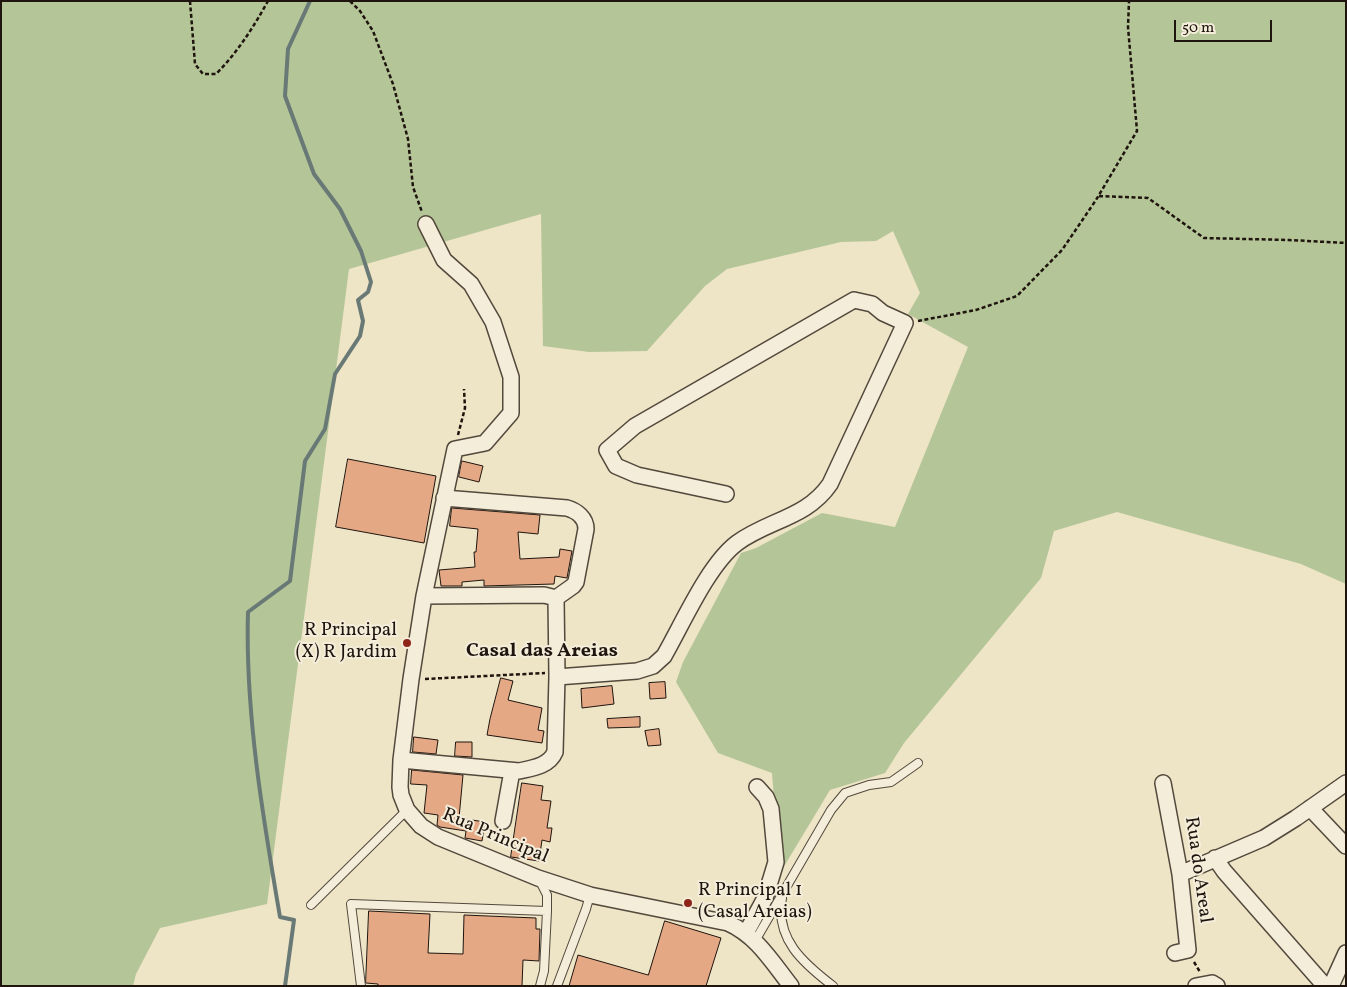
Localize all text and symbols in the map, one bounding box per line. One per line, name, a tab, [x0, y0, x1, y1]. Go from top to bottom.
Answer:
scale bar	[1177, 10, 1274, 42]
text: 50 m	[1182, 18, 1214, 39]
place label: R Principal (X) R Jardim	[296, 621, 397, 665]
marker: R Principal (X) R Jardim	[401, 637, 413, 649]
district label: Casal das Areias	[466, 640, 618, 664]
street label: Rua Principal	[438, 804, 552, 870]
street label: Rua do Areal	[1178, 815, 1216, 925]
place label: R Principal 1 (Casal Areias)	[698, 881, 812, 925]
marker: R Principal 1 (Casal Areias)	[682, 897, 694, 909]

